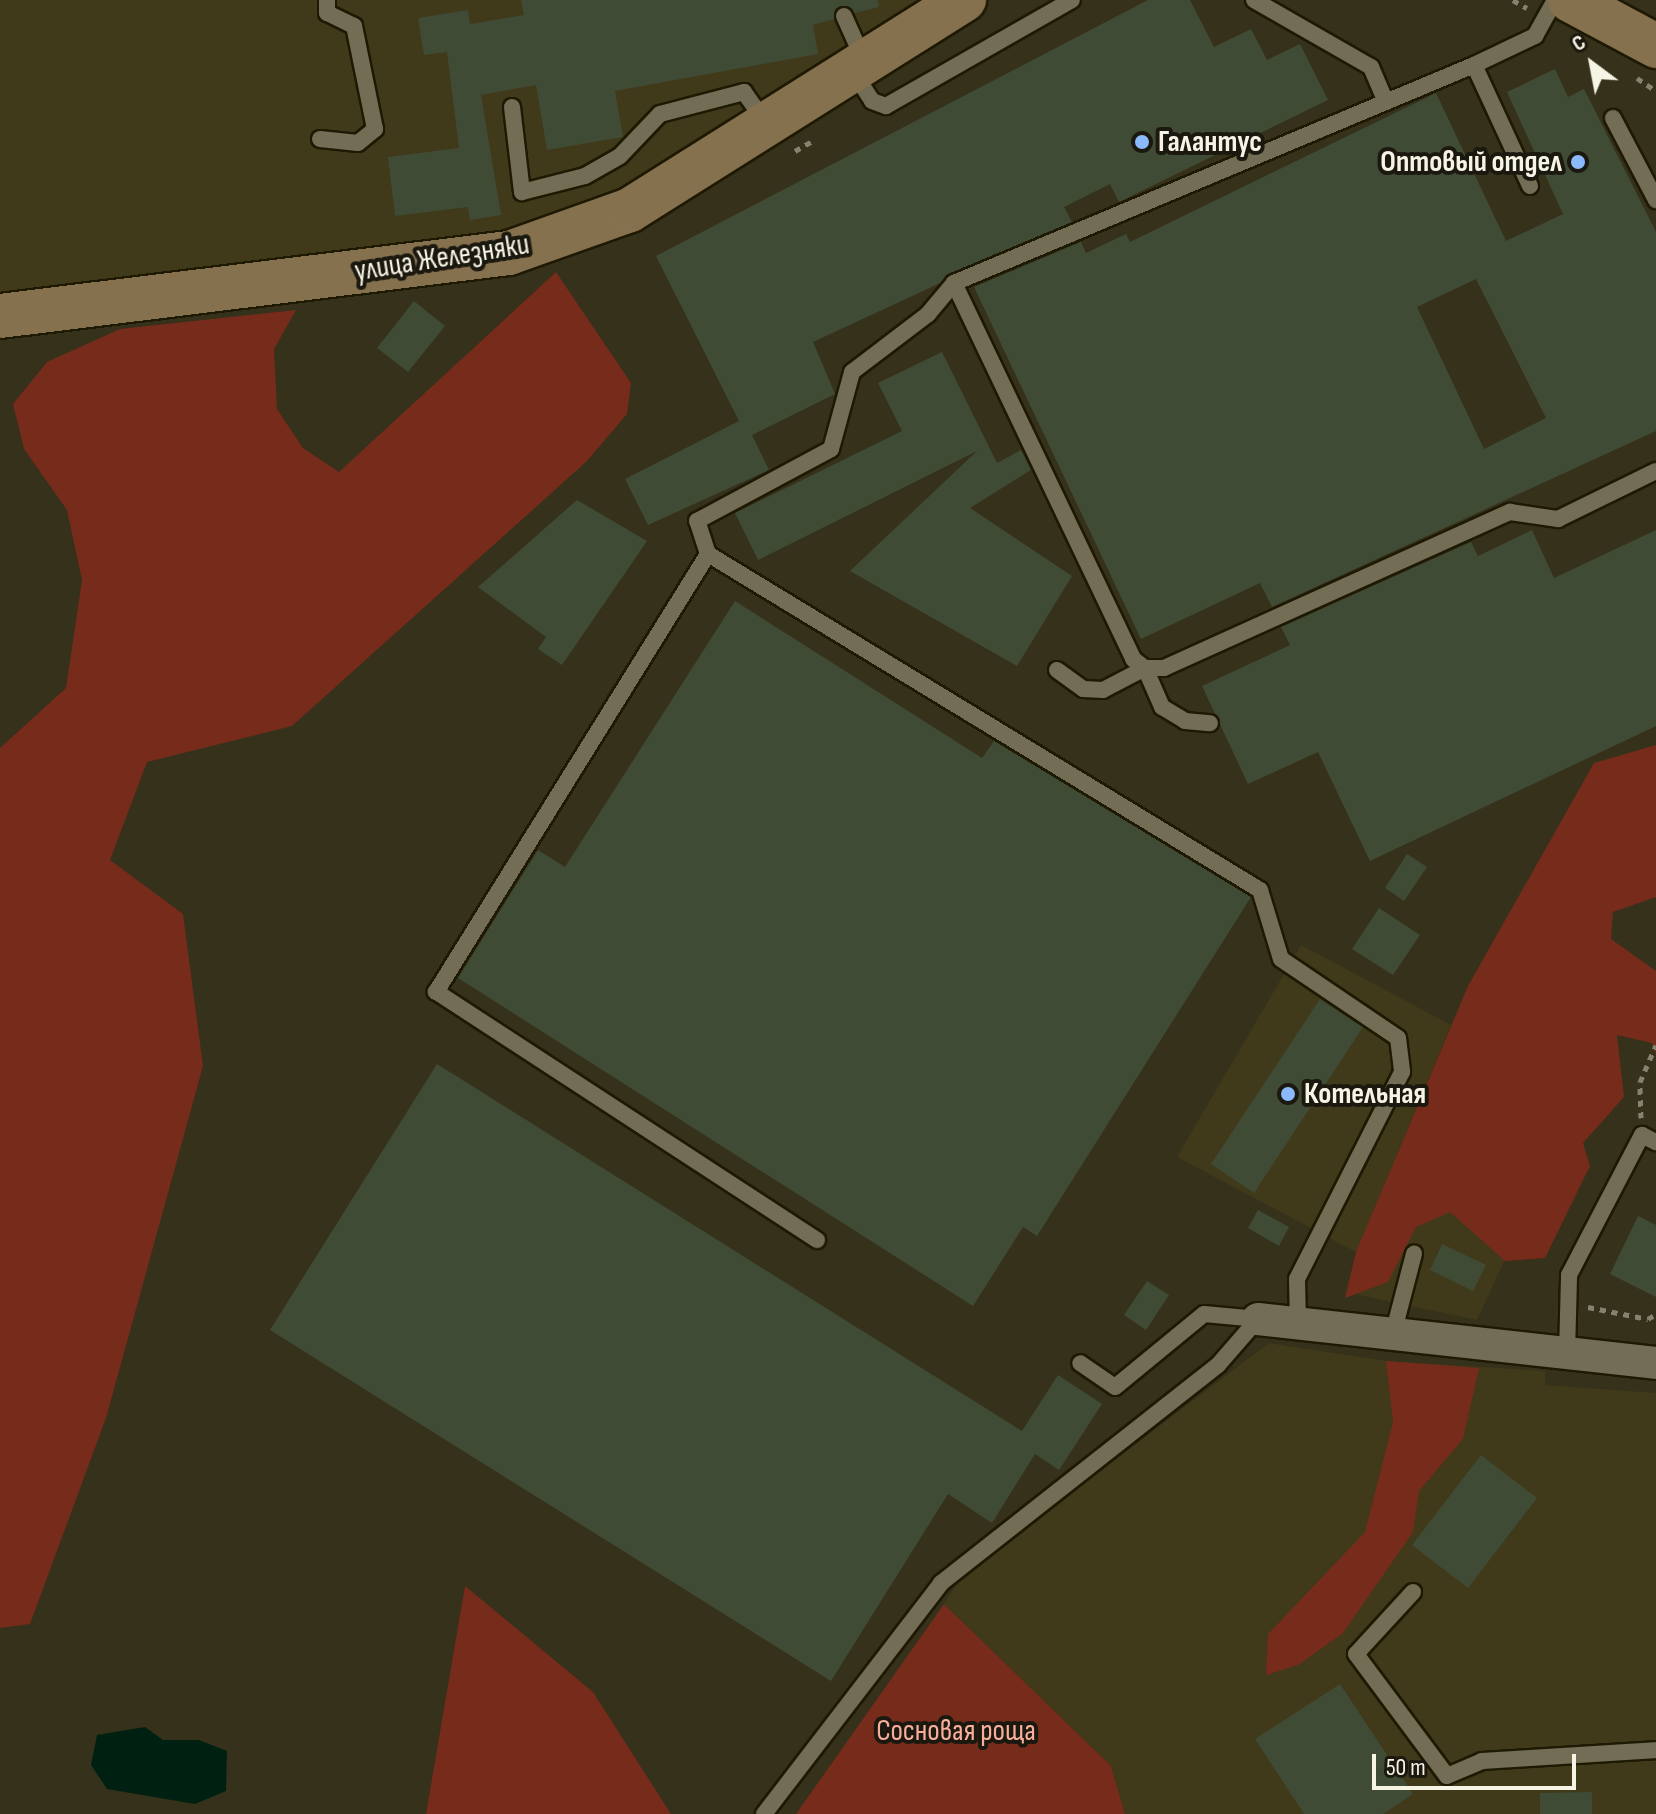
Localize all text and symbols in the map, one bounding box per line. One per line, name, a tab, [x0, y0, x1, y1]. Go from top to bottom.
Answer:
north arrow	[1552, 24, 1632, 104]
text: С	[1567, 29, 1591, 58]
place label: Галантус	[1158, 124, 1262, 160]
marker: Галантус	[1133, 133, 1151, 151]
place label: Оптовый отдел	[1380, 144, 1562, 180]
marker: Оптовый отдел	[1569, 153, 1587, 171]
street label: улица Железняки	[352, 226, 532, 290]
place label: Котельная	[1304, 1076, 1426, 1112]
marker: Котельная	[1279, 1085, 1297, 1103]
park label: Сосновая роща	[876, 1713, 1036, 1749]
scale bar	[1376, 1738, 1580, 1788]
text: 50 m	[1386, 1753, 1426, 1782]

